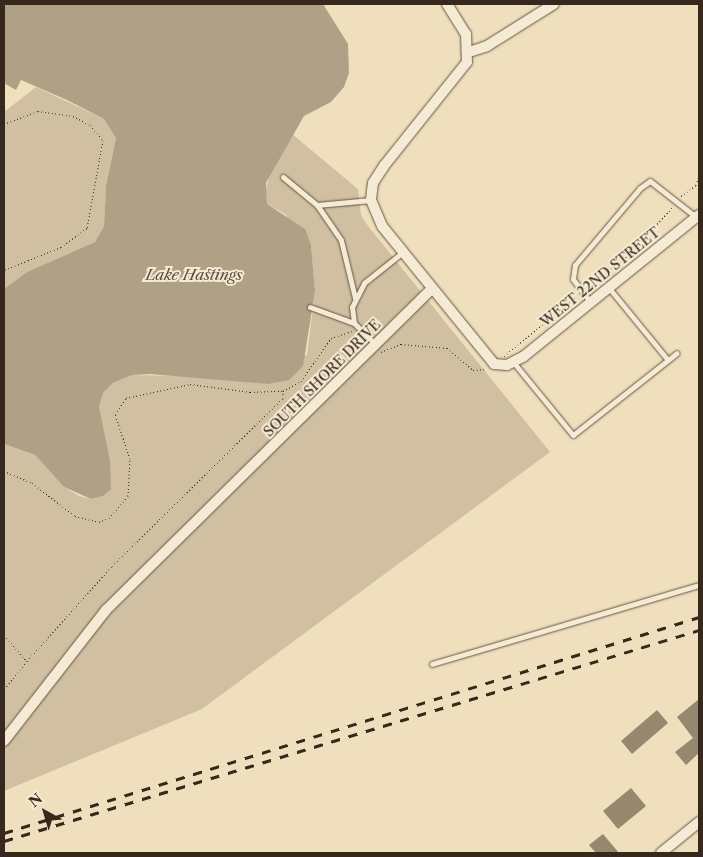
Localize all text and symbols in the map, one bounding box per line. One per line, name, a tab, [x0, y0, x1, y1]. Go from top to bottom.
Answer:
street label: WEST 22ND STREET	[537, 224, 663, 330]
water label: Lake Hastings	[145, 266, 243, 284]
street label: SOUTH SHORE DRIVE	[260, 316, 384, 440]
north arrow	[20, 787, 70, 837]
text: N	[25, 790, 46, 811]

